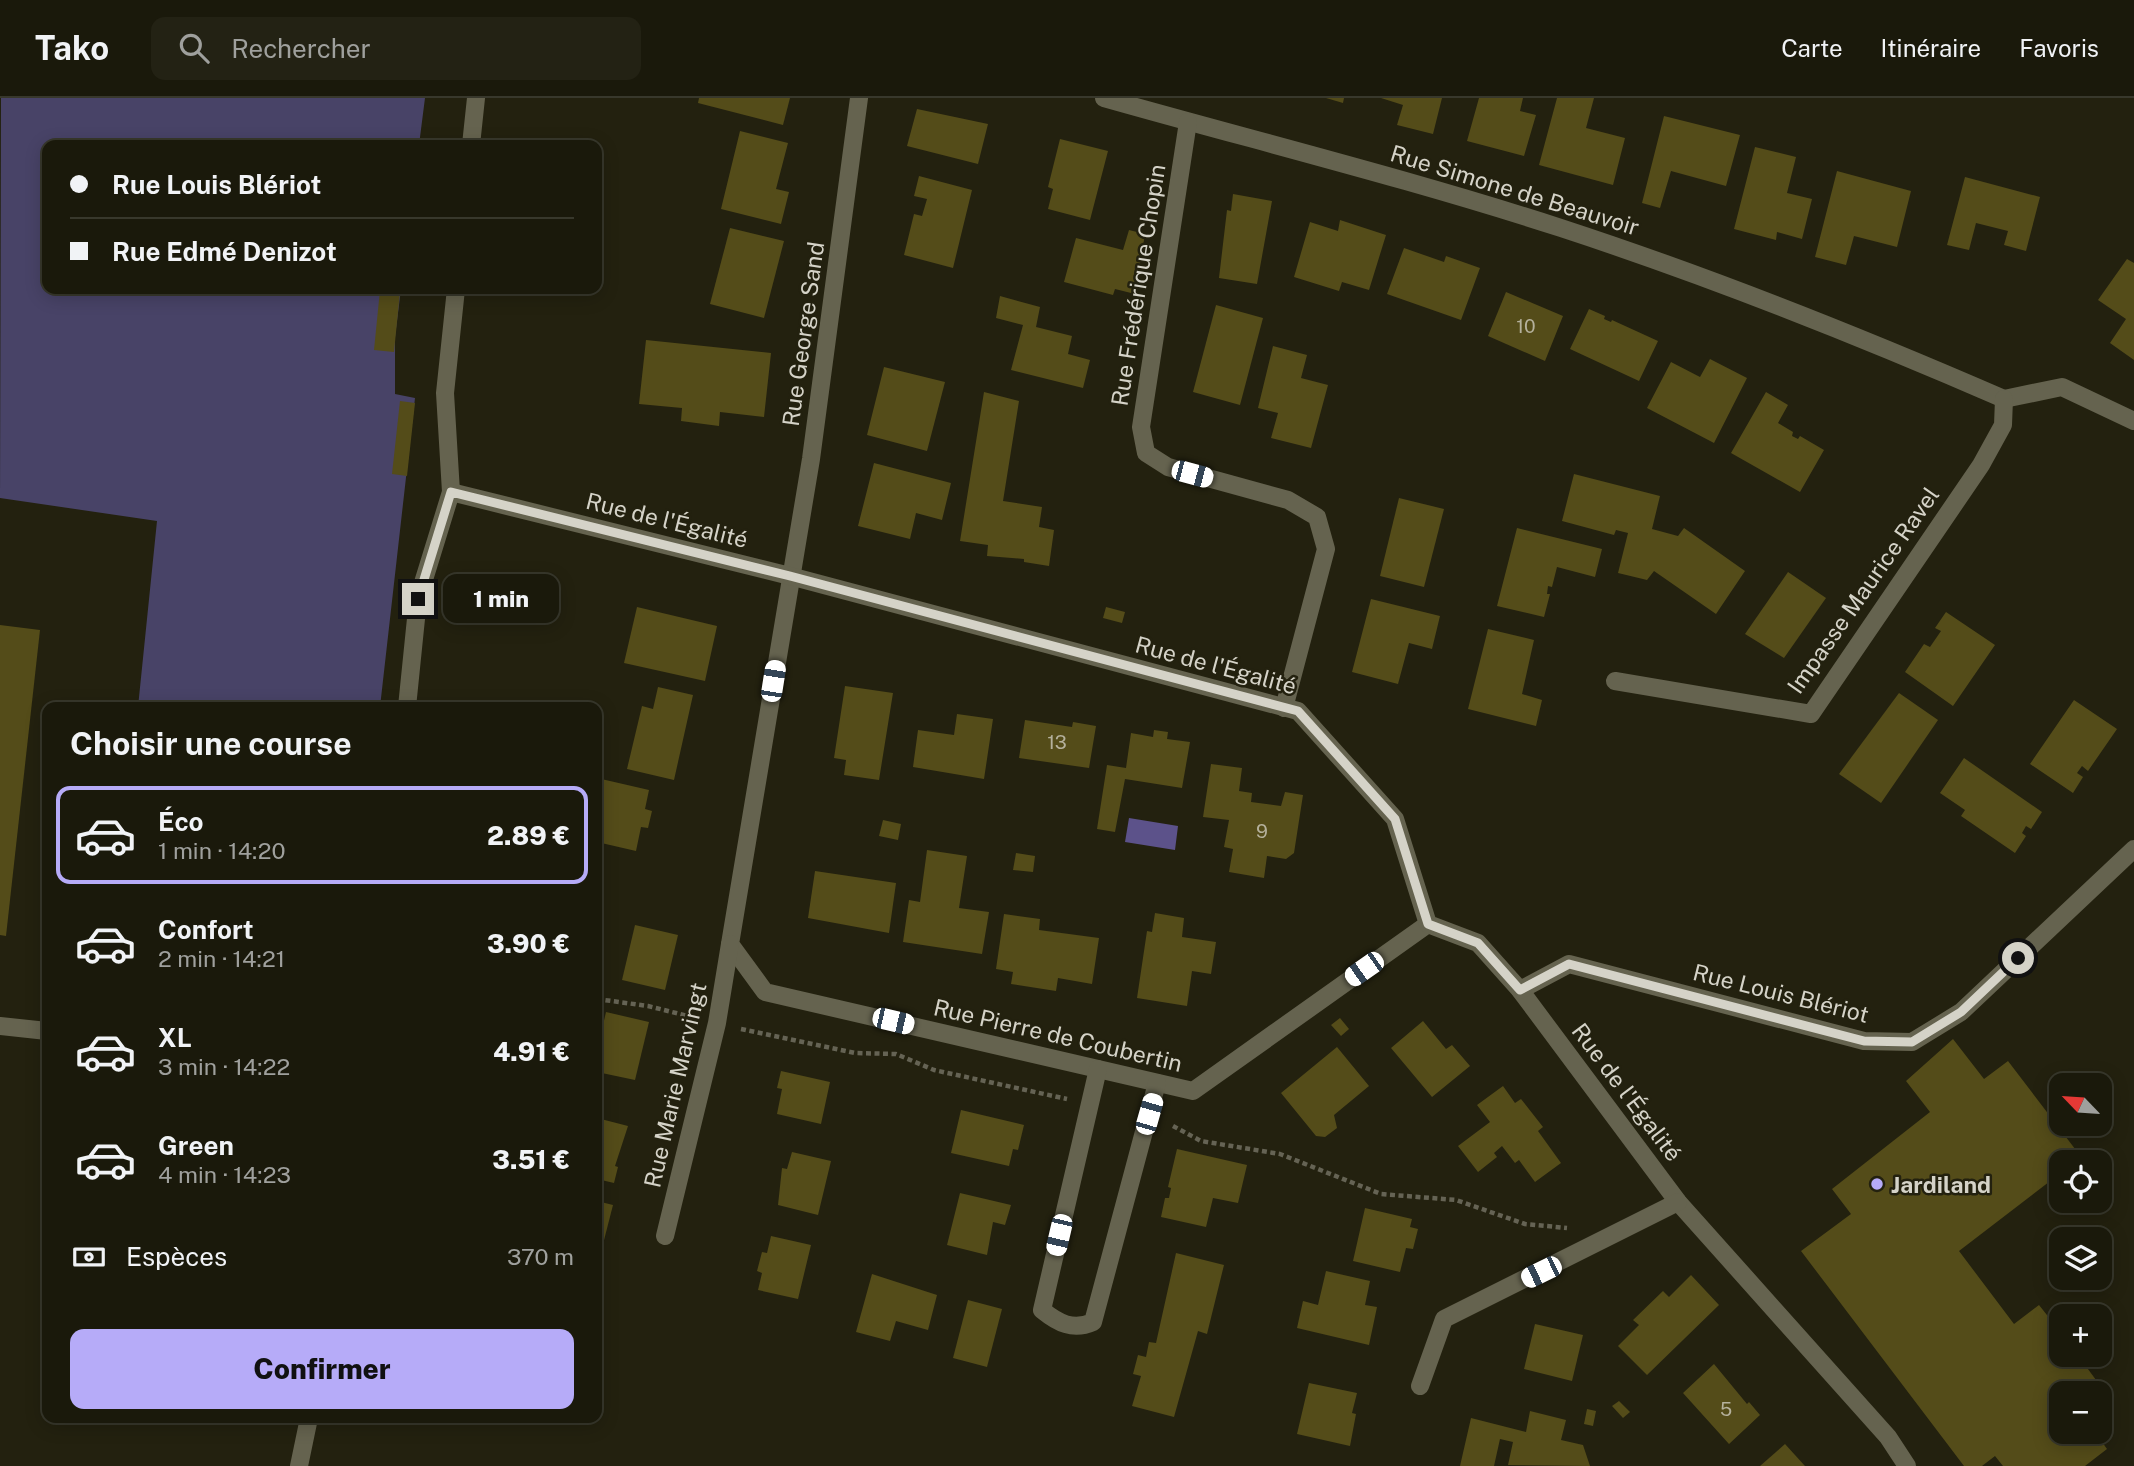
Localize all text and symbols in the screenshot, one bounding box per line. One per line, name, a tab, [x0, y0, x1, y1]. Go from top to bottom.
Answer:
search box	[151, 17, 641, 80]
text: Tako	[35, 29, 109, 67]
icon: search	[175, 29, 213, 67]
text: Rechercher	[231, 33, 371, 64]
text: Carte	[1781, 34, 1843, 62]
text: Itinéraire	[1881, 34, 1981, 62]
text: Favoris	[2019, 34, 2099, 62]
street label: Rue Simone de Beauvoir	[1387, 139, 1643, 241]
street label: Rue Frédérique Chopin	[1106, 162, 1170, 408]
text: Rue Louis Blériot	[112, 169, 321, 200]
text: Rue Edmé Denizot	[112, 236, 337, 267]
street label: Rue George Sand	[777, 240, 829, 428]
house number: 10	[1516, 315, 1536, 337]
car	[1169, 458, 1216, 490]
street label: Impasse Maurice Ravel	[1782, 482, 1944, 698]
street label: Rue de l'Égalité	[583, 487, 751, 553]
callout: 1 min	[442, 574, 558, 624]
route end	[402, 583, 434, 615]
text: 1 min	[473, 585, 529, 612]
street label: Rue de l'Égalité	[1133, 631, 1299, 699]
car	[760, 659, 787, 703]
text: Choisir une course	[70, 725, 352, 762]
house number: 13	[1047, 731, 1067, 753]
icon: car	[74, 804, 137, 867]
text: Éco	[158, 806, 204, 837]
text: 2.89 €	[487, 820, 570, 851]
house number: 9	[1256, 820, 1268, 842]
text: 1 min · 14:20	[158, 837, 286, 864]
icon: car	[74, 912, 137, 975]
text: Confort	[158, 914, 254, 945]
text: 3.90 €	[487, 928, 570, 959]
route start	[2002, 942, 2034, 974]
text: 2 min · 14:21	[158, 945, 285, 972]
car	[1341, 948, 1388, 990]
street label: Rue Louis Blériot	[1690, 958, 1872, 1028]
street label: Rue Marie Marvingt	[638, 980, 712, 1190]
street label: Rue Pierre de Coubertin	[931, 993, 1185, 1077]
car	[871, 1006, 916, 1036]
street label: Rue de l'Égalité	[1566, 1018, 1688, 1166]
icon: car	[74, 1020, 137, 1083]
text: XL	[158, 1022, 192, 1053]
text: 4.91 €	[493, 1036, 570, 1067]
text: 3 min · 14:22	[158, 1053, 290, 1080]
north arrow	[2049, 1073, 2112, 1136]
map controls	[2049, 1073, 2112, 1444]
car	[1134, 1091, 1165, 1137]
icon: car	[74, 1128, 137, 1191]
text: Green	[158, 1130, 234, 1161]
text: 3.51 €	[492, 1144, 570, 1175]
button: locate	[2049, 1150, 2112, 1213]
text: 4 min · 14:23	[158, 1161, 291, 1188]
place label: Jardiland	[1891, 1171, 1991, 1198]
marker: Jardiland	[1869, 1176, 1885, 1192]
car	[1045, 1212, 1074, 1258]
button: layers	[2049, 1227, 2112, 1290]
icon: cash	[70, 1238, 108, 1276]
text: Espèces	[126, 1241, 227, 1272]
text: 370 m	[507, 1243, 574, 1270]
car	[1518, 1253, 1565, 1291]
button: +	[2049, 1304, 2112, 1367]
button: Confirmer	[70, 1329, 574, 1409]
button: −	[2049, 1381, 2112, 1444]
house number: 5	[1720, 1398, 1732, 1420]

